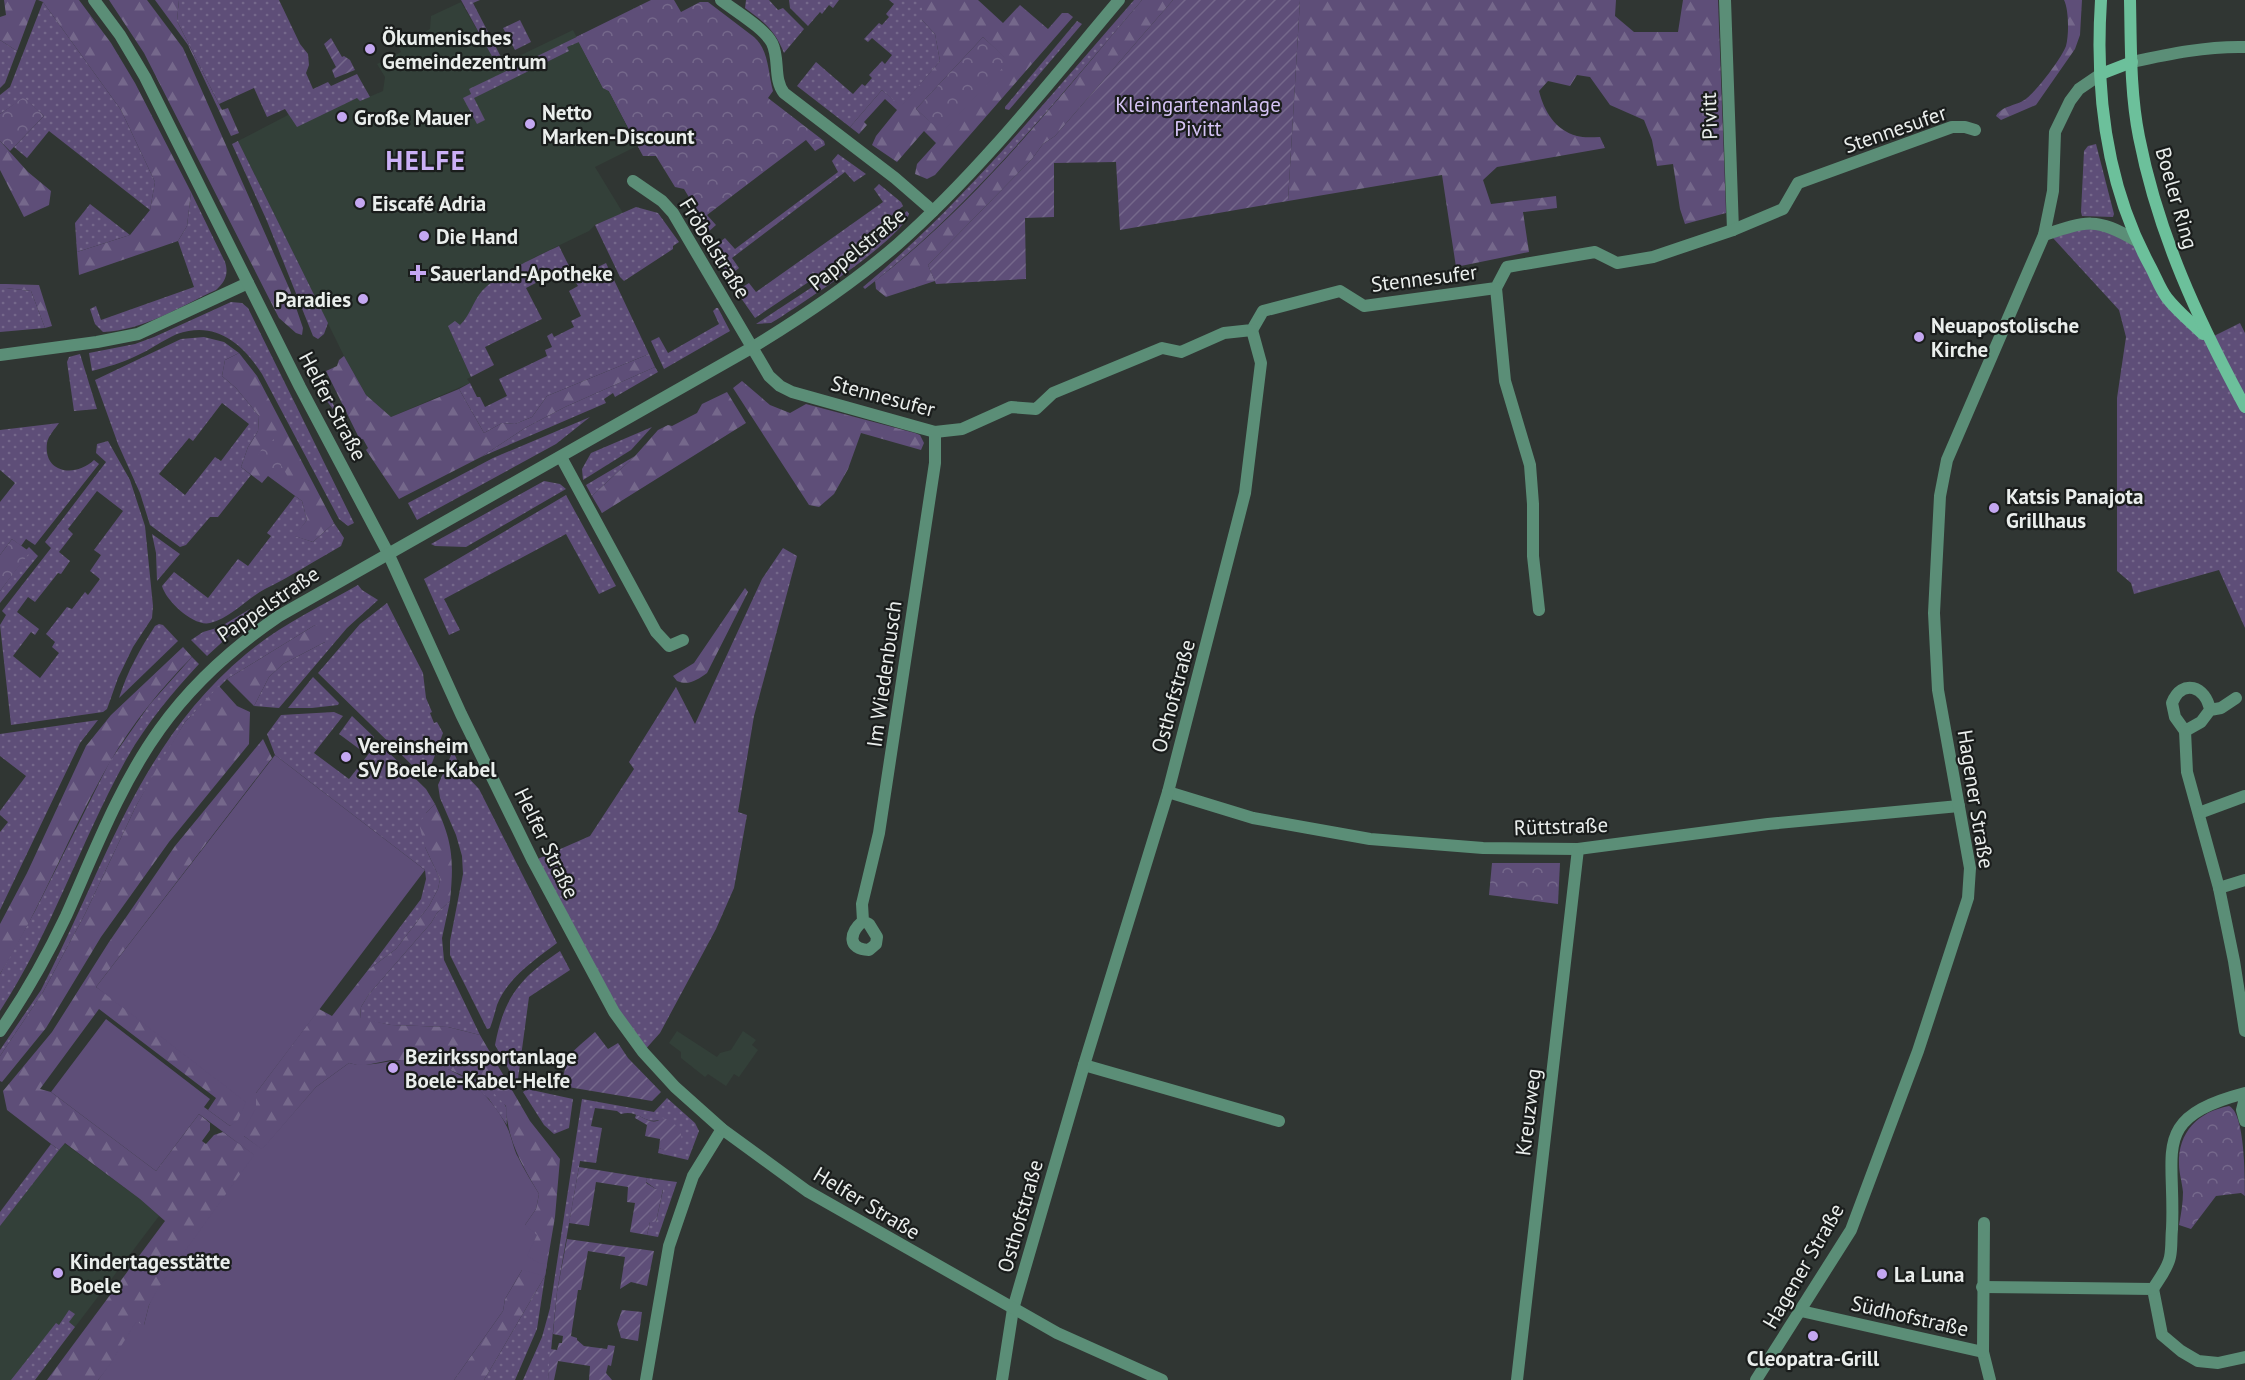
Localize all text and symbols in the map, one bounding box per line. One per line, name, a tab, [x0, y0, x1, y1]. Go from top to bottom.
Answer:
place label: Ökumenisches Gemeindezentrum	[382, 24, 546, 75]
marker: Ökumenisches Gemeindezentrum	[363, 42, 377, 56]
park label: Kleingartenanlage Pivitt	[1115, 91, 1281, 142]
street label: Pivitt	[1695, 92, 1723, 140]
place label: Netto Marken-Discount	[542, 99, 695, 150]
street label: Stennesufer	[1840, 99, 1950, 159]
place label: Große Mauer	[354, 104, 472, 131]
marker: Große Mauer	[335, 110, 349, 124]
marker: Netto Marken-Discount	[523, 117, 537, 131]
district label: HELFE	[386, 143, 466, 177]
street label: Boeler Ring	[2150, 144, 2204, 252]
place label: Eiscafé Adria	[372, 190, 486, 217]
street label: Fröbelstraße	[673, 193, 757, 303]
marker: Eiscafé Adria	[353, 196, 367, 210]
street label: Pappelstraße	[803, 202, 911, 296]
place label: Die Hand	[436, 223, 518, 250]
marker: Die Hand	[417, 229, 431, 243]
street label: Stennesufer	[1369, 258, 1479, 298]
place label: Sauerland-Apotheke	[430, 260, 613, 287]
marker: Sauerland-Apotheke	[411, 266, 425, 280]
place label: Paradies	[275, 286, 351, 313]
marker: Paradies	[356, 292, 370, 306]
place label: Neuapostolische Kirche	[1931, 312, 2079, 363]
marker: Neuapostolische Kirche	[1912, 330, 1926, 344]
street label: Helfer Straße	[293, 347, 373, 465]
street label: Stennesufer	[828, 369, 938, 423]
place label: Katsis Panajota Grillhaus	[2006, 483, 2143, 534]
marker: Katsis Panajota Grillhaus	[1987, 501, 2001, 515]
street label: Pappelstraße	[212, 560, 324, 648]
street label: Im Wiedenbusch	[860, 599, 908, 749]
street label: Osthofstraße	[1145, 636, 1201, 756]
street label: Hagener Straße	[1952, 728, 2000, 870]
place label: Vereinsheim SV Boele-Kabel	[357, 732, 497, 783]
marker: Vereinsheim SV Boele-Kabel	[339, 750, 353, 764]
street label: Helfer Straße	[509, 783, 585, 903]
street label: Rüttstraße	[1513, 811, 1609, 841]
place label: Bezirkssportanlage Boele-Kabel-Helfe	[405, 1043, 577, 1094]
marker: Bezirkssportanlage Boele-Kabel-Helfe	[386, 1061, 400, 1075]
street label: Kreuzweg	[1509, 1067, 1547, 1157]
street label: Osthofstraße	[991, 1156, 1049, 1276]
street label: Helfer Straße	[809, 1161, 925, 1245]
street label: Hagener Straße	[1756, 1198, 1850, 1334]
place label: Kindertagesstätte Boele	[70, 1248, 230, 1299]
place label: La Luna	[1894, 1261, 1964, 1288]
marker: Kindertagesstätte Boele	[51, 1266, 65, 1280]
marker: La Luna	[1875, 1267, 1889, 1281]
street label: Südhofstraße	[1849, 1289, 1971, 1343]
marker: Cleopatra-Grill	[1806, 1329, 1820, 1343]
place label: Cleopatra-Grill	[1747, 1345, 1880, 1372]

